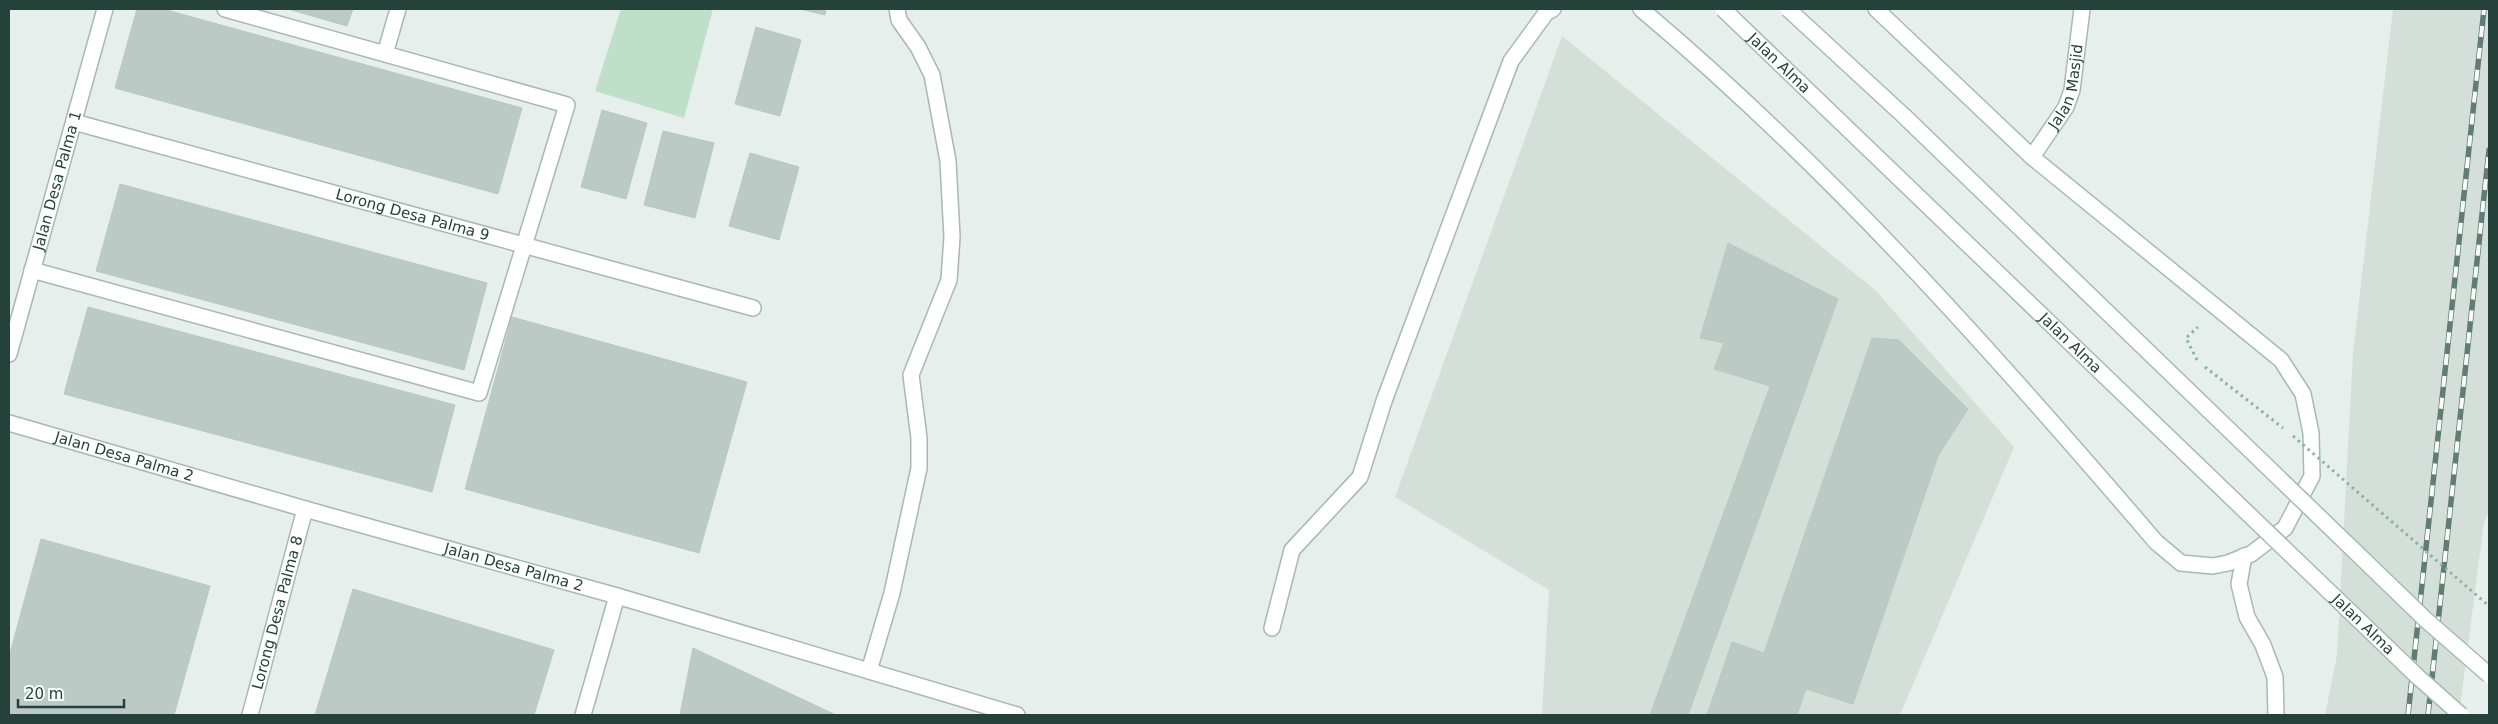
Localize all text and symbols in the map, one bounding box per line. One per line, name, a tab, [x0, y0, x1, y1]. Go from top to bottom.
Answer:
street label: Jalan Alma	[1744, 28, 1814, 97]
street label: Jalan Masjid	[2044, 43, 2087, 134]
street label: Jalan Desa Palma 1	[29, 109, 85, 253]
street label: Lorong Desa Palma 9	[334, 185, 491, 244]
street label: Jalan Alma	[2035, 308, 2105, 377]
street label: Jalan Desa Palma 2	[52, 427, 196, 485]
street label: Lorong Desa Palma 8	[248, 534, 307, 692]
street label: Jalan Desa Palma 2	[441, 539, 585, 595]
street label: Jalan Alma	[2328, 590, 2398, 658]
scale bar	[18, 676, 124, 708]
text: 20 m	[25, 685, 63, 703]

